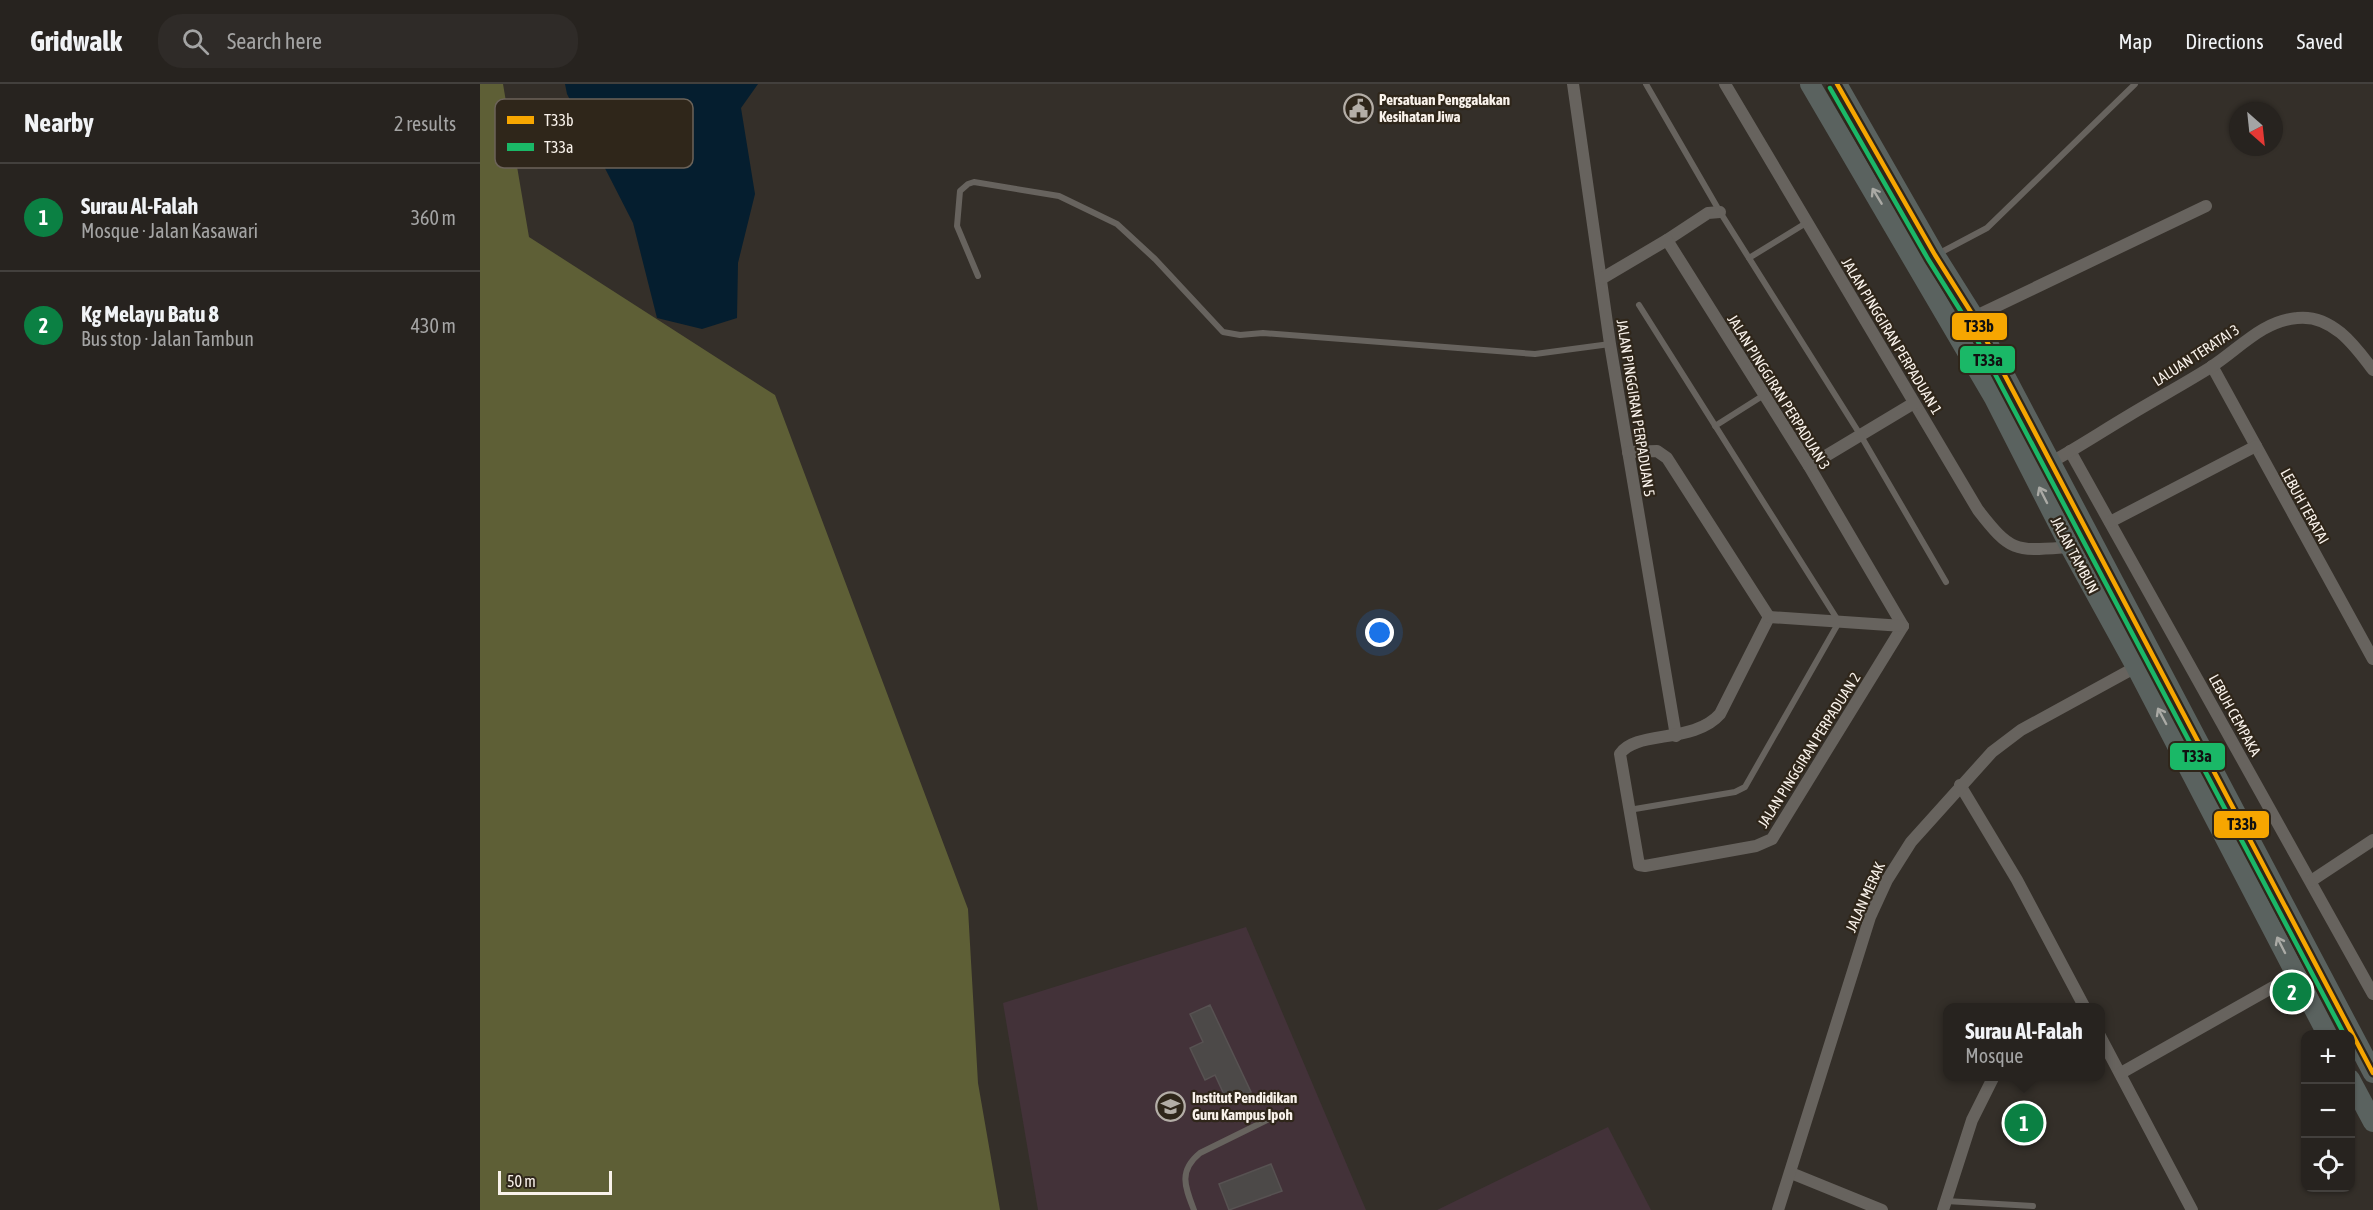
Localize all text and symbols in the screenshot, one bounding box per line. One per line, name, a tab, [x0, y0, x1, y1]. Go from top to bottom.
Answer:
search box	[158, 14, 578, 68]
text: Gridwalk	[30, 25, 122, 57]
icon: search	[179, 25, 212, 58]
text: Search here	[227, 28, 322, 54]
text: Map	[2118, 29, 2152, 53]
text: Directions	[2185, 29, 2264, 53]
text: Saved	[2297, 29, 2343, 53]
place label: Persatuan Penggalakan Kesihatan Jiwa	[1379, 91, 1510, 125]
public building icon: Persatuan Penggalakan Kesihatan Jiwa	[1342, 92, 1374, 124]
legend	[495, 99, 693, 168]
north arrow	[2229, 102, 2283, 156]
text: Nearby	[24, 108, 94, 138]
text: T33b	[544, 111, 574, 129]
text: 2 results	[394, 112, 456, 135]
text: T33a	[544, 138, 574, 156]
one-way arrow	[1871, 188, 1883, 205]
text: Surau Al-Falah	[81, 193, 198, 219]
text: 1	[39, 206, 48, 229]
text: 360 m	[411, 206, 456, 229]
text: Mosque · Jalan Kasawari	[81, 219, 258, 242]
street label: JALAN PINGGIRAN PERPADUAN 1	[1838, 255, 1946, 417]
text: Kg Melayu Batu 8	[81, 301, 219, 327]
street label: JALAN PINGGIRAN PERPADUAN 3	[1724, 311, 1834, 473]
line badge: T33b	[1951, 312, 2008, 341]
text: 2	[39, 314, 48, 337]
text: 430 m	[411, 314, 456, 337]
text: T33b	[1964, 317, 1994, 335]
street label: JALAN PINGGIRAN PERPADUAN 5	[1614, 318, 1658, 498]
street label: LALUAN TERATAI 3	[2150, 321, 2242, 389]
text: Bus stop · Jalan Tambun	[81, 327, 254, 350]
line badge: T33a	[1959, 345, 2016, 374]
text: T33a	[1973, 351, 2003, 369]
street label: LEBUH TERATAI	[2277, 465, 2333, 547]
one-way arrow	[2037, 486, 2049, 504]
street label: JALAN TAMBUN	[2048, 514, 2102, 596]
your location	[1365, 618, 1394, 647]
street label: JALAN PINGGIRAN PERPADUAN 2	[1754, 669, 1864, 831]
street label: LEBUH CEMPAKA	[2206, 671, 2265, 759]
one-way arrow	[2156, 708, 2167, 726]
line badge: T33a	[2169, 742, 2226, 771]
text: T33a	[2182, 747, 2212, 765]
line badge: T33b	[2213, 810, 2270, 839]
text: T33b	[2227, 815, 2257, 833]
street label: JALAN MERAK	[1842, 859, 1888, 935]
one-way arrow	[2275, 937, 2286, 955]
pin: 2	[2272, 970, 2312, 1014]
popup	[1943, 1003, 2105, 1081]
text: Surau Al-Falah	[1965, 1018, 2083, 1044]
map controls	[2301, 1030, 2355, 1192]
button: +	[2301, 1030, 2355, 1084]
text: Mosque	[1965, 1044, 2023, 1067]
button: −	[2301, 1084, 2355, 1138]
place label: Institut Pendidikan Guru Kampus Ipoh	[1192, 1089, 1297, 1123]
school or university icon: Institut Pendidikan Guru Kampus Ipoh	[1155, 1090, 1187, 1122]
pin: 1	[2004, 1100, 2044, 1146]
button: locate	[2301, 1138, 2355, 1192]
scale bar	[498, 1168, 612, 1196]
text: 50 m	[507, 1172, 536, 1190]

